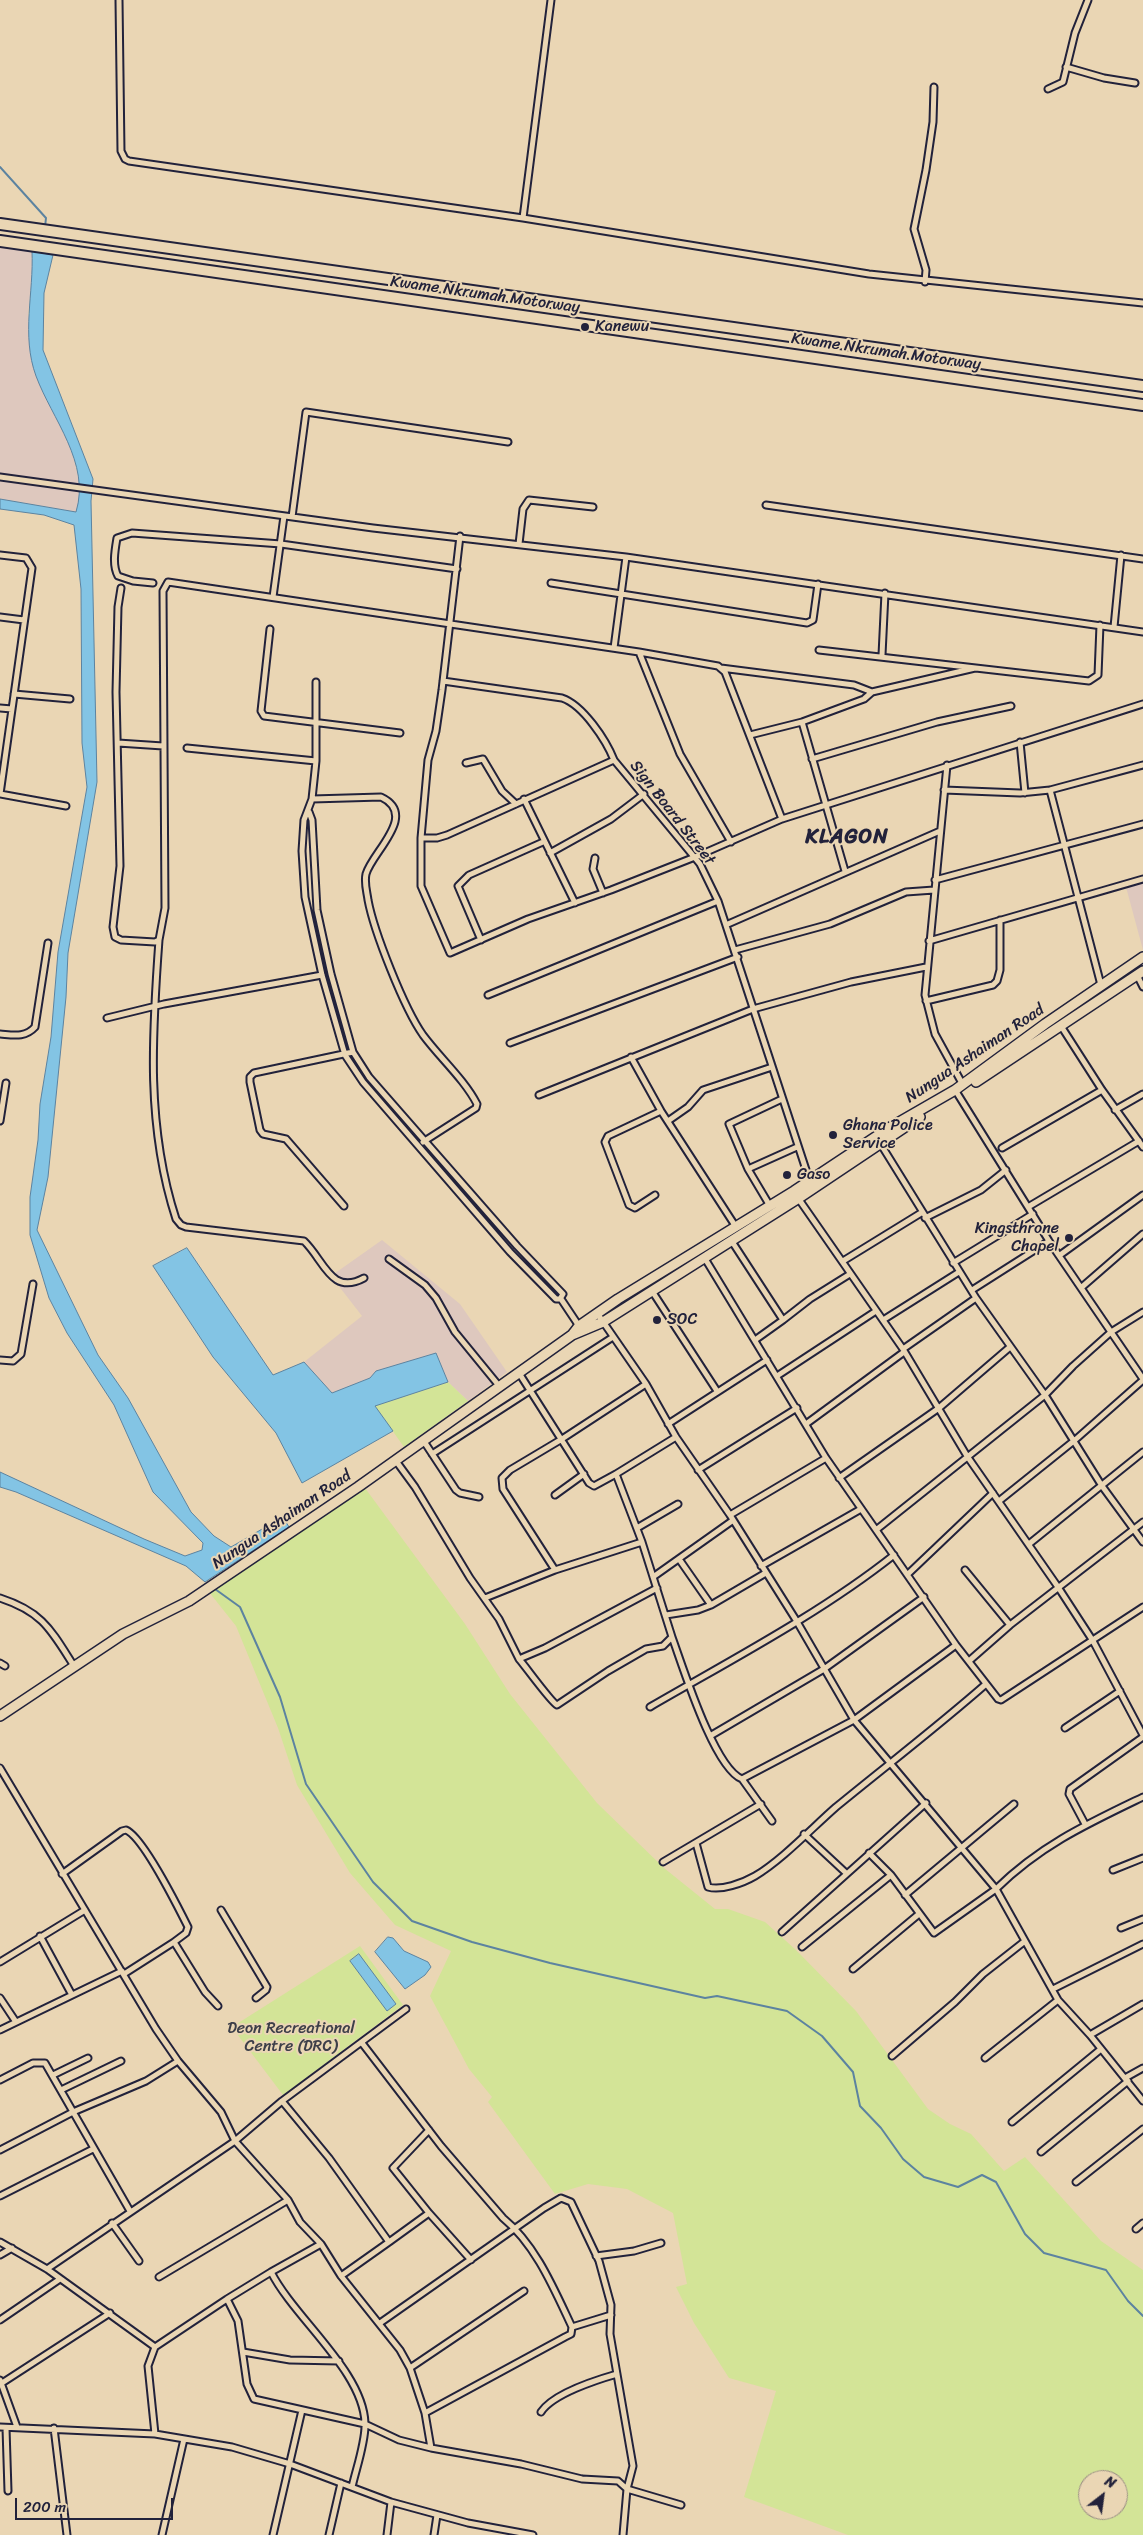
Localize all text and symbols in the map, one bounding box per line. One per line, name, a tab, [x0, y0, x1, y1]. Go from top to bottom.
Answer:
street label: Kwame Nkrumah Motorway	[389, 272, 581, 318]
place label: Kanewu	[595, 317, 649, 337]
marker: Kanewu	[579, 321, 591, 333]
street label: Kwame Nkrumah Motorway	[790, 329, 982, 375]
street label: Sign Board Street	[625, 757, 719, 869]
district label: KLAGON	[805, 825, 889, 851]
street label: Nungua Ashaiman Road	[902, 1000, 1048, 1108]
place label: Ghana Police Service	[843, 1116, 933, 1154]
marker: Ghana Police Service	[827, 1129, 839, 1141]
place label: Gaso	[797, 1165, 830, 1185]
marker: Gaso	[781, 1169, 793, 1181]
place label: Kingsthrone Chapel	[975, 1219, 1059, 1257]
marker: Kingsthrone Chapel	[1063, 1232, 1075, 1244]
place label: SOC	[667, 1310, 697, 1330]
marker: SOC	[651, 1314, 663, 1326]
street label: Nungua Ashaiman Road	[209, 1466, 355, 1574]
park label: Deon Recreational Centre (DRC)	[227, 2019, 355, 2057]
text: N	[1100, 2469, 1121, 2496]
north arrow	[1078, 2470, 1128, 2520]
scale bar	[18, 2488, 175, 2520]
text: 200 m	[23, 2494, 66, 2520]

